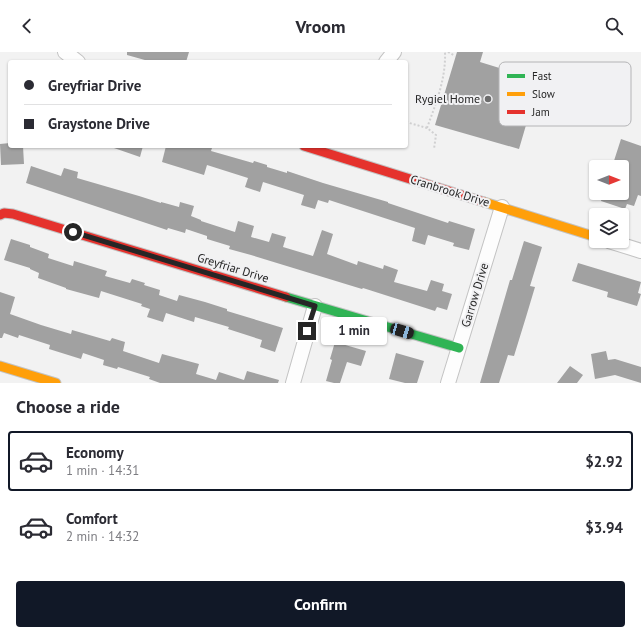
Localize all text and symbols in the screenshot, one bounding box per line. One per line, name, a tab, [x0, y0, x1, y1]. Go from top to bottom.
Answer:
icon: back	[16, 15, 38, 37]
text: Vroom	[296, 15, 345, 38]
icon: search	[603, 15, 625, 37]
legend	[499, 62, 631, 126]
text: Fast	[532, 69, 552, 83]
text: Greyfriar Drive	[48, 76, 141, 95]
text: Slow	[532, 87, 555, 101]
place label: Rygiel Home	[415, 91, 480, 106]
marker: Rygiel Home	[483, 94, 493, 104]
text: Jam	[531, 105, 550, 119]
text: Graystone Drive	[48, 114, 150, 133]
north arrow	[589, 160, 629, 200]
map controls	[589, 160, 629, 248]
street label: Cranbrook Drive	[409, 171, 492, 210]
button: layers	[589, 208, 629, 248]
route start	[64, 223, 82, 241]
street label: Greyfriar Drive	[196, 250, 271, 286]
street label: Garrow Drive	[458, 261, 491, 329]
callout: 1 min	[321, 317, 387, 345]
route end	[298, 322, 316, 340]
text: 1 min	[338, 322, 370, 339]
car	[389, 322, 415, 340]
text: Choose a ride	[16, 395, 120, 418]
icon: car	[18, 443, 54, 479]
text: Economy	[66, 443, 124, 462]
text: $2.92	[585, 452, 623, 471]
text: 1 min · 14:31	[66, 462, 139, 479]
icon: car	[18, 509, 54, 545]
text: Comfort	[66, 509, 118, 528]
text: $3.94	[585, 518, 623, 537]
text: 2 min · 14:32	[66, 528, 139, 545]
button: Confirm	[16, 581, 625, 627]

